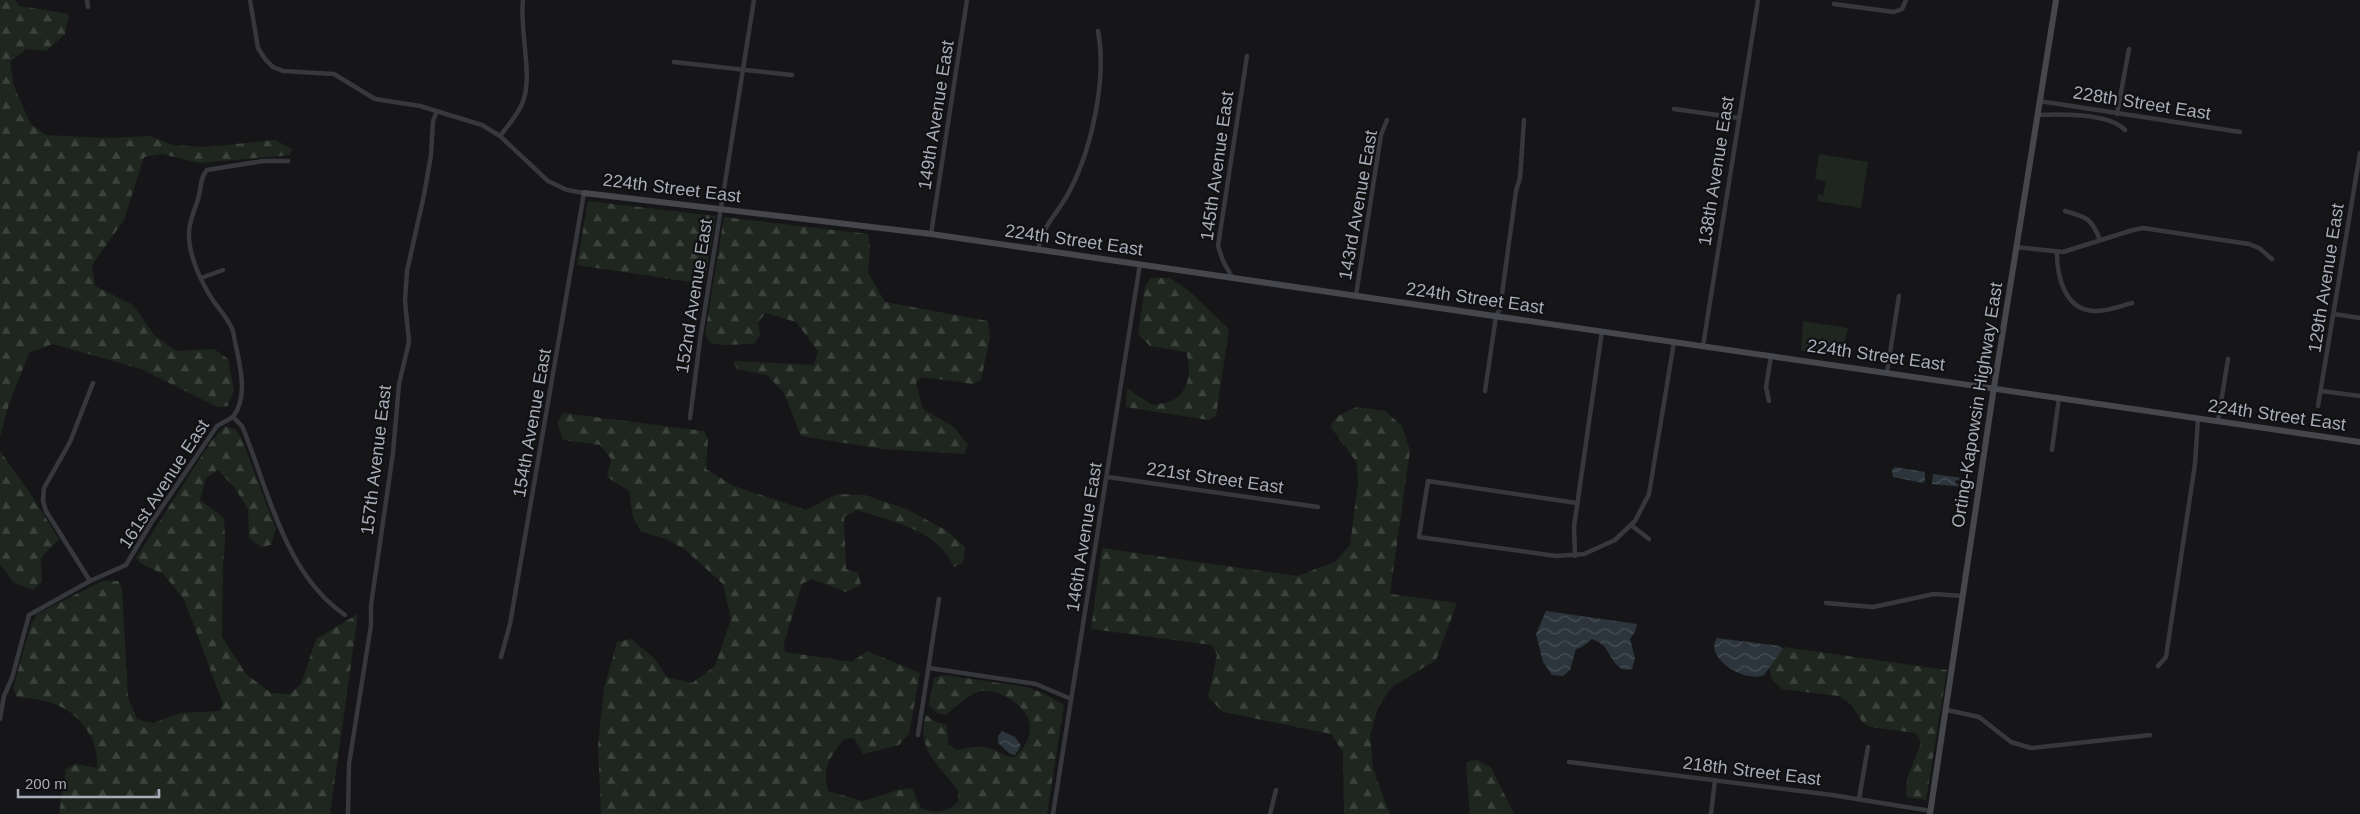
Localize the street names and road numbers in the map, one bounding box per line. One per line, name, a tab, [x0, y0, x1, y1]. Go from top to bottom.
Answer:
street label: 149th Avenue East	[914, 39, 958, 191]
street label: 228th Street East	[2072, 82, 2212, 124]
street label: 145th Avenue East	[1197, 90, 1237, 242]
street label: 138th Avenue East	[1694, 95, 1738, 247]
street label: 143rd Avenue East	[1335, 129, 1381, 281]
street label: 224th Street East	[602, 170, 742, 206]
street label: 129th Avenue East	[2304, 202, 2348, 354]
street label: 152nd Avenue East	[672, 217, 716, 375]
street label: 224th Street East	[1004, 220, 1144, 260]
street label: 224th Street East	[1405, 278, 1545, 318]
street label: Orting-Kapowsin Highway East	[1948, 281, 2006, 529]
street label: 224th Street East	[1806, 335, 1946, 375]
street label: 154th Avenue East	[509, 347, 555, 499]
street label: 157th Avenue East	[357, 384, 395, 536]
street label: 224th Street East	[2207, 395, 2347, 435]
street label: 161st Avenue East	[115, 416, 213, 552]
street label: 221st Street East	[1145, 458, 1285, 498]
street label: 146th Avenue East	[1062, 461, 1106, 613]
street label: 218th Street East	[1682, 753, 1822, 789]

